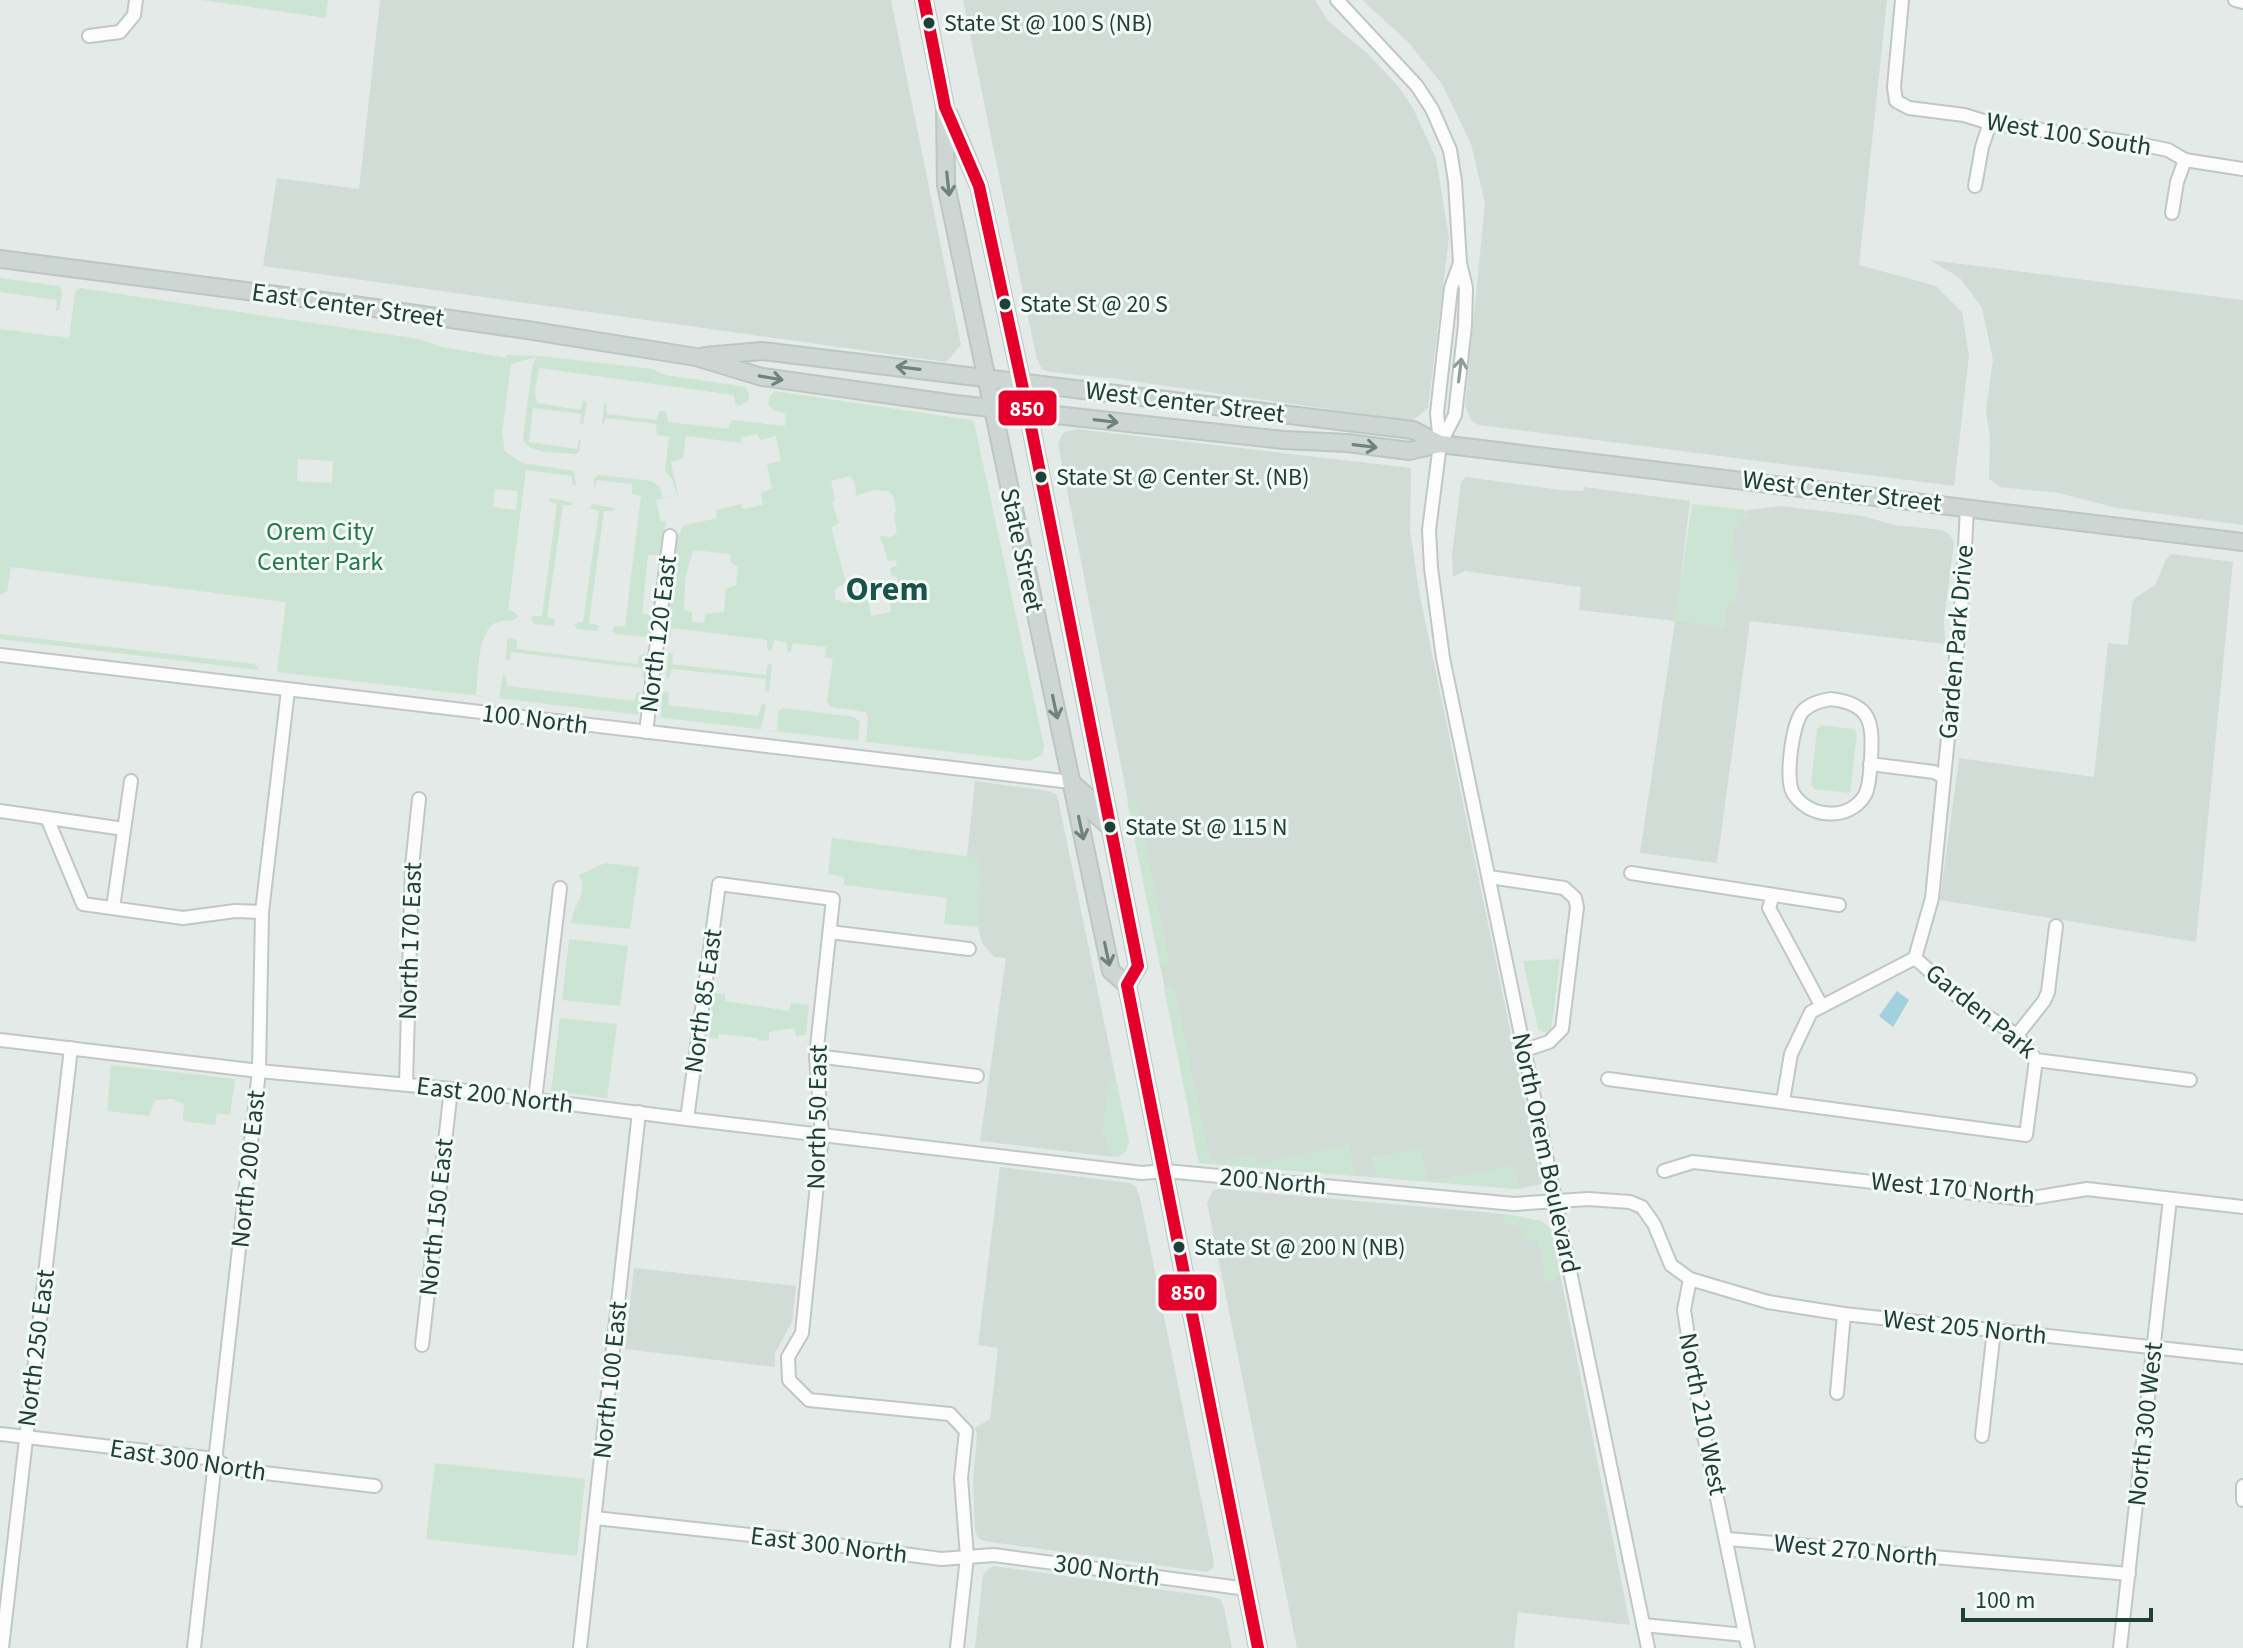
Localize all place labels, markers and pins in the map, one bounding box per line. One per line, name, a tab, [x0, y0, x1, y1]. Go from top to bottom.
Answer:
place label: State St @ 100 S (NB)	[944, 6, 1153, 41]
marker: State St @ 100 S (NB)	[921, 15, 937, 31]
place label: State St @ 20 S	[1020, 287, 1168, 322]
marker: State St @ 20 S	[997, 296, 1013, 312]
place label: State St @ Center St. (NB)	[1056, 460, 1309, 495]
marker: State St @ Center St. (NB)	[1033, 469, 1049, 485]
place label: State St @ 115 N	[1125, 810, 1288, 845]
marker: State St @ 115 N	[1102, 819, 1118, 835]
place label: State St @ 200 N (NB)	[1194, 1230, 1406, 1265]
marker: State St @ 200 N (NB)	[1171, 1239, 1187, 1255]

